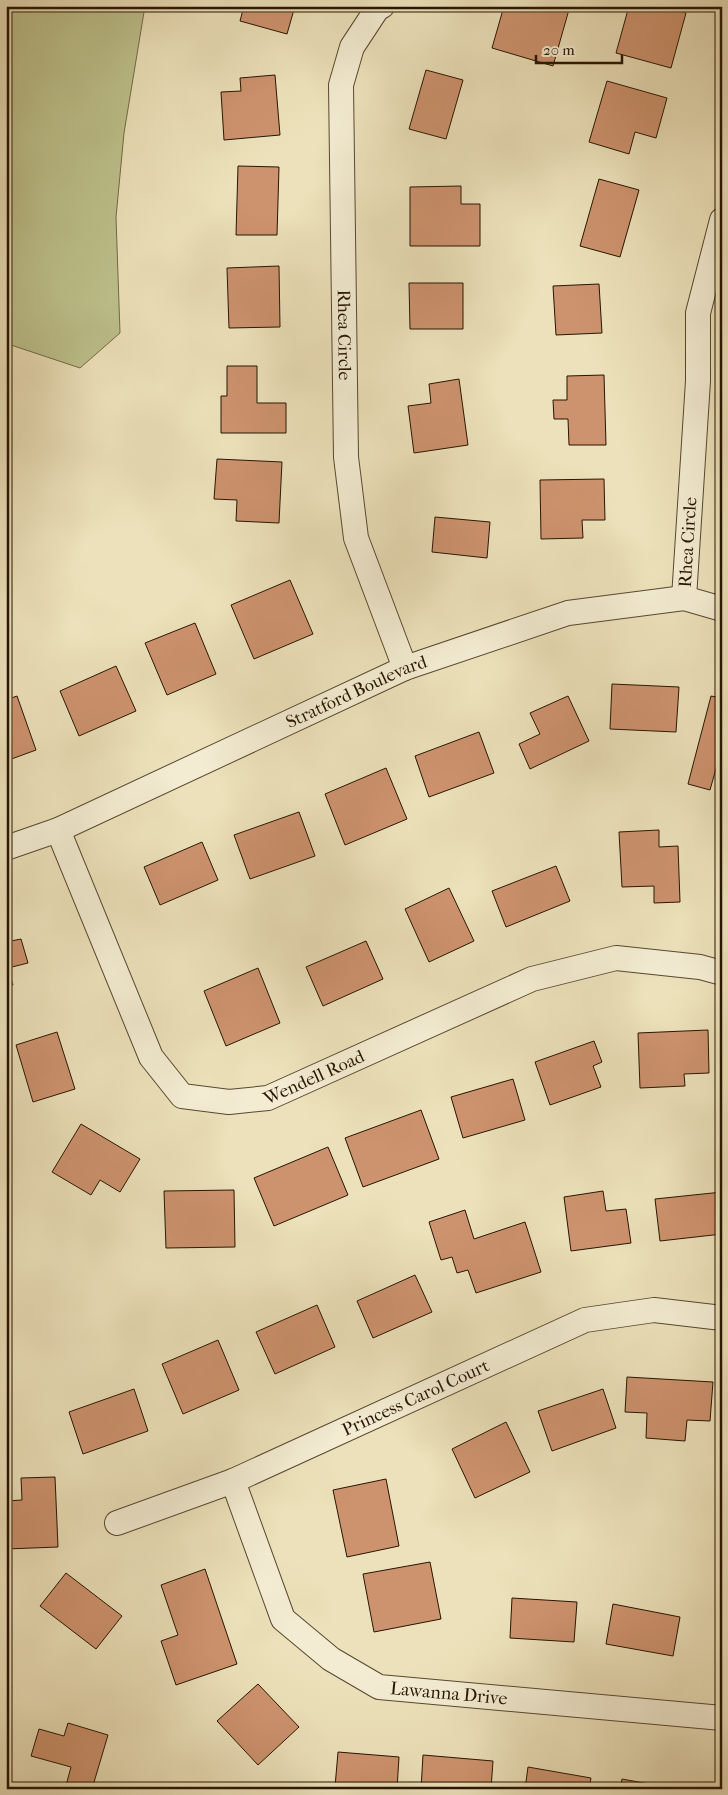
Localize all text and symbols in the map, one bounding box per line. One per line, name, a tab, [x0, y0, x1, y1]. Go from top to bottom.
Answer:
scale bar	[536, 32, 622, 64]
text: 20 m	[543, 41, 575, 59]
street label: Rhea Circle	[333, 290, 355, 381]
street label: Rhea Circle	[674, 496, 701, 588]
street label: Stratford Boulevard	[282, 651, 430, 733]
street label: Wendell Road	[259, 1045, 368, 1110]
street label: Princess Carol Court	[339, 1355, 493, 1440]
street label: Lawanna Drive	[389, 1678, 508, 1709]

